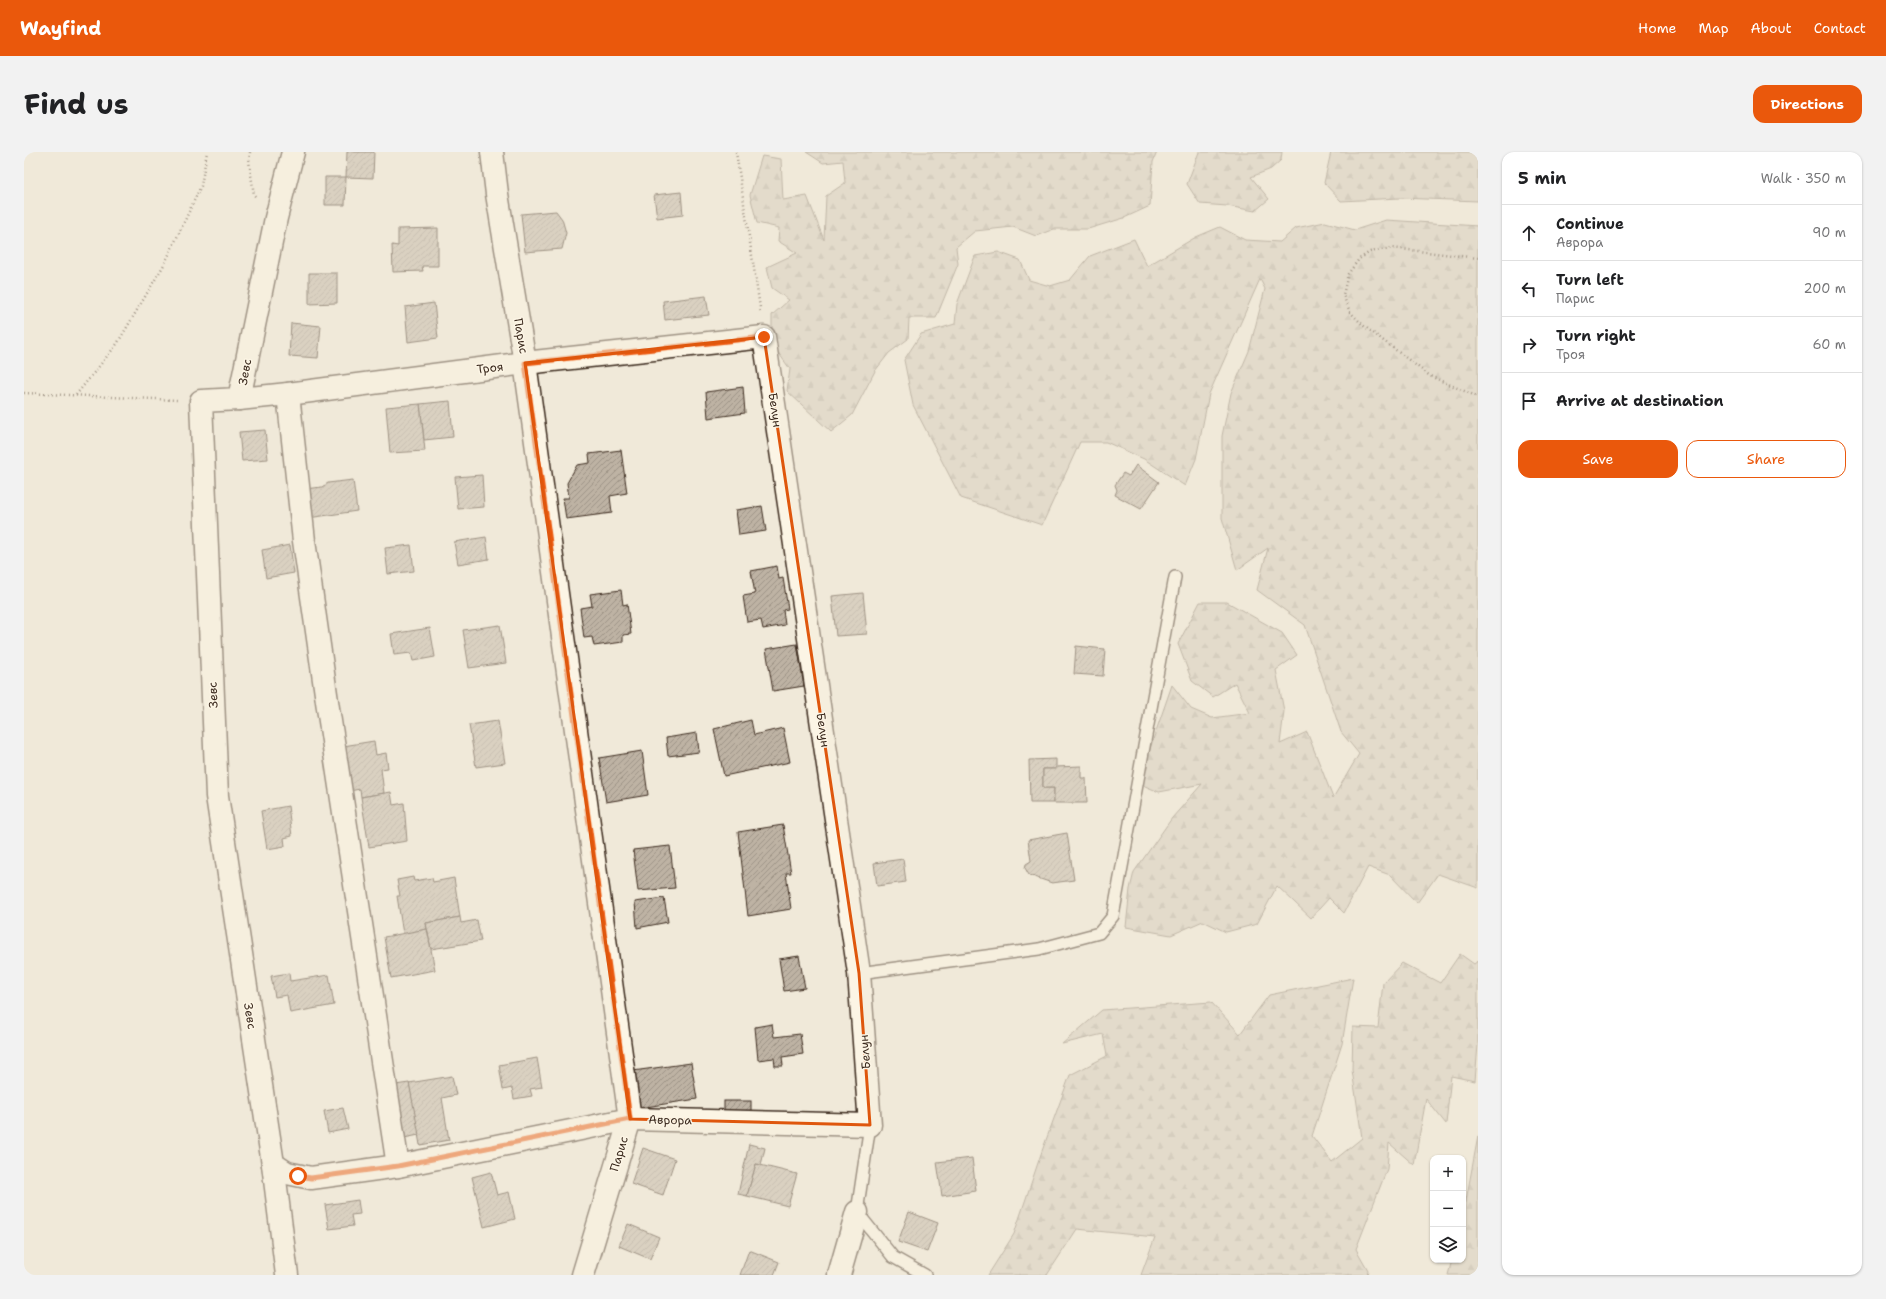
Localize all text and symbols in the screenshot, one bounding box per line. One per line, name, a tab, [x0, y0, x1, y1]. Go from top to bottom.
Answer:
text: Wayfind	[20, 16, 101, 41]
text: Home	[1638, 19, 1677, 37]
text: Map	[1699, 19, 1729, 37]
text: About	[1751, 19, 1792, 37]
text: Contact	[1814, 19, 1866, 37]
text: Find us	[24, 85, 129, 123]
button: Directions	[1753, 85, 1862, 123]
text: 5 min	[1518, 167, 1566, 189]
text: Walk · 350 m	[1761, 170, 1846, 187]
text: Continue	[1556, 214, 1624, 234]
icon: ahead	[1518, 222, 1540, 244]
text: 90 m	[1812, 224, 1846, 241]
text: Аврора	[1556, 234, 1603, 251]
text: Turn left	[1556, 270, 1624, 290]
icon: left	[1518, 278, 1540, 300]
text: 200 m	[1804, 280, 1846, 297]
text: Парис	[1556, 290, 1595, 307]
street label: Парис	[510, 317, 532, 355]
text: Turn right	[1556, 326, 1636, 346]
route end	[755, 328, 773, 346]
icon: right	[1518, 334, 1540, 356]
text: 60 m	[1813, 336, 1846, 353]
text: Троя	[1556, 346, 1585, 363]
street label: Зевс	[235, 358, 255, 386]
street label: Троя	[476, 358, 504, 378]
icon: arrive	[1518, 390, 1540, 412]
text: Arrive at destination	[1556, 391, 1724, 411]
street label: Белун	[765, 392, 785, 428]
button: Save	[1518, 440, 1678, 478]
button: Share	[1686, 440, 1846, 478]
street label: Зевс	[205, 682, 221, 708]
street label: Белун	[813, 712, 833, 748]
street label: Зевс	[240, 1002, 260, 1030]
street label: Белун	[856, 1034, 874, 1070]
street label: Аврора	[648, 1112, 692, 1128]
street label: Парис	[606, 1135, 632, 1173]
map controls	[1430, 1155, 1466, 1263]
button: +	[1430, 1155, 1466, 1191]
route start	[289, 1167, 307, 1185]
button: −	[1430, 1191, 1466, 1227]
button: layers	[1430, 1227, 1466, 1263]

